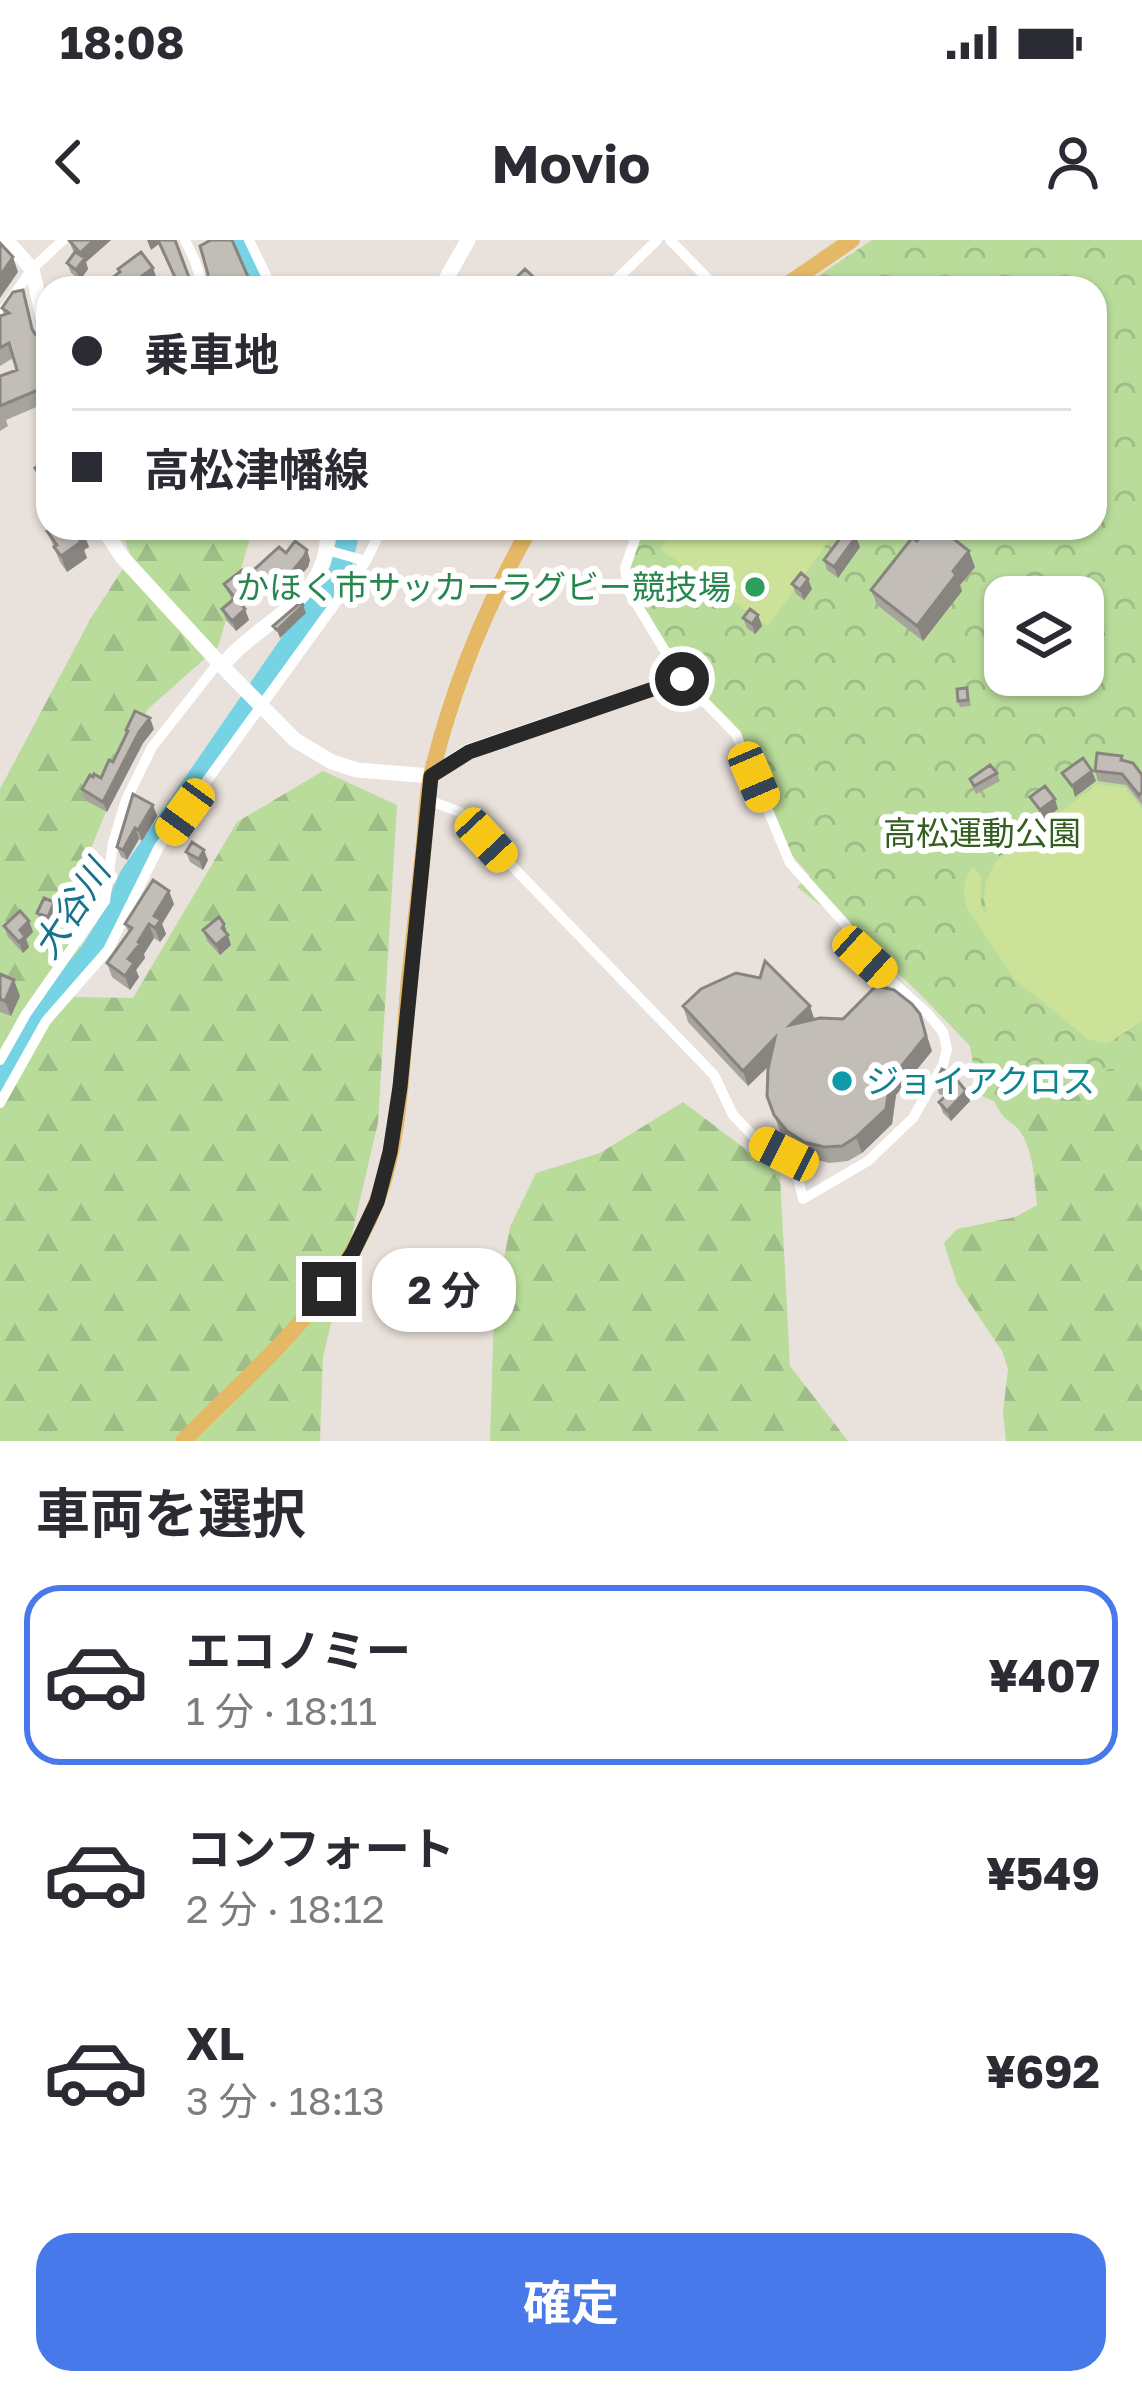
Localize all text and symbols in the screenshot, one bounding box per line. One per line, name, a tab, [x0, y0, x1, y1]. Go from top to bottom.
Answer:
text: 18:08	[60, 15, 184, 69]
icon: back	[36, 129, 102, 195]
icon: person	[1040, 129, 1106, 195]
text: Movio	[492, 130, 650, 195]
text: 乗車地	[144, 327, 279, 381]
text: 高松津幡線	[144, 442, 369, 496]
place label: かほく市サッカーラグビー競技場	[236, 567, 731, 606]
marker: かほく市サッカーラグビー競技場	[742, 574, 768, 600]
map controls	[984, 576, 1104, 696]
button: layers	[984, 576, 1104, 696]
route start	[655, 652, 709, 706]
car	[723, 737, 785, 817]
car	[149, 772, 221, 852]
car	[448, 801, 524, 879]
park label: 高松運動公園	[883, 813, 1081, 852]
water label: 大谷川	[23, 848, 120, 966]
car	[826, 920, 904, 994]
place label: ジョイアクロス	[866, 1061, 1095, 1100]
marker: ジョイアクロス	[829, 1068, 855, 1094]
car	[744, 1122, 824, 1186]
callout: 2 分	[371, 1247, 515, 1331]
route end	[302, 1262, 356, 1316]
text: 2 分	[408, 1266, 480, 1313]
text: 車両を選択	[36, 1480, 306, 1545]
icon: car	[42, 1621, 150, 1729]
text: エコノミー	[186, 1623, 411, 1677]
text: ¥407	[988, 1648, 1100, 1702]
text: 1 分 · 18:11	[186, 1687, 377, 1734]
icon: car	[42, 1819, 150, 1927]
text: コンフォート	[186, 1821, 455, 1875]
text: ¥549	[986, 1846, 1100, 1900]
text: 2 分 · 18:12	[186, 1885, 385, 1932]
text: XL	[186, 2016, 244, 2070]
icon: car	[42, 2017, 150, 2125]
text: ¥692	[986, 2044, 1100, 2098]
text: 3 分 · 18:13	[186, 2077, 385, 2124]
button: 確定	[36, 2233, 1106, 2371]

